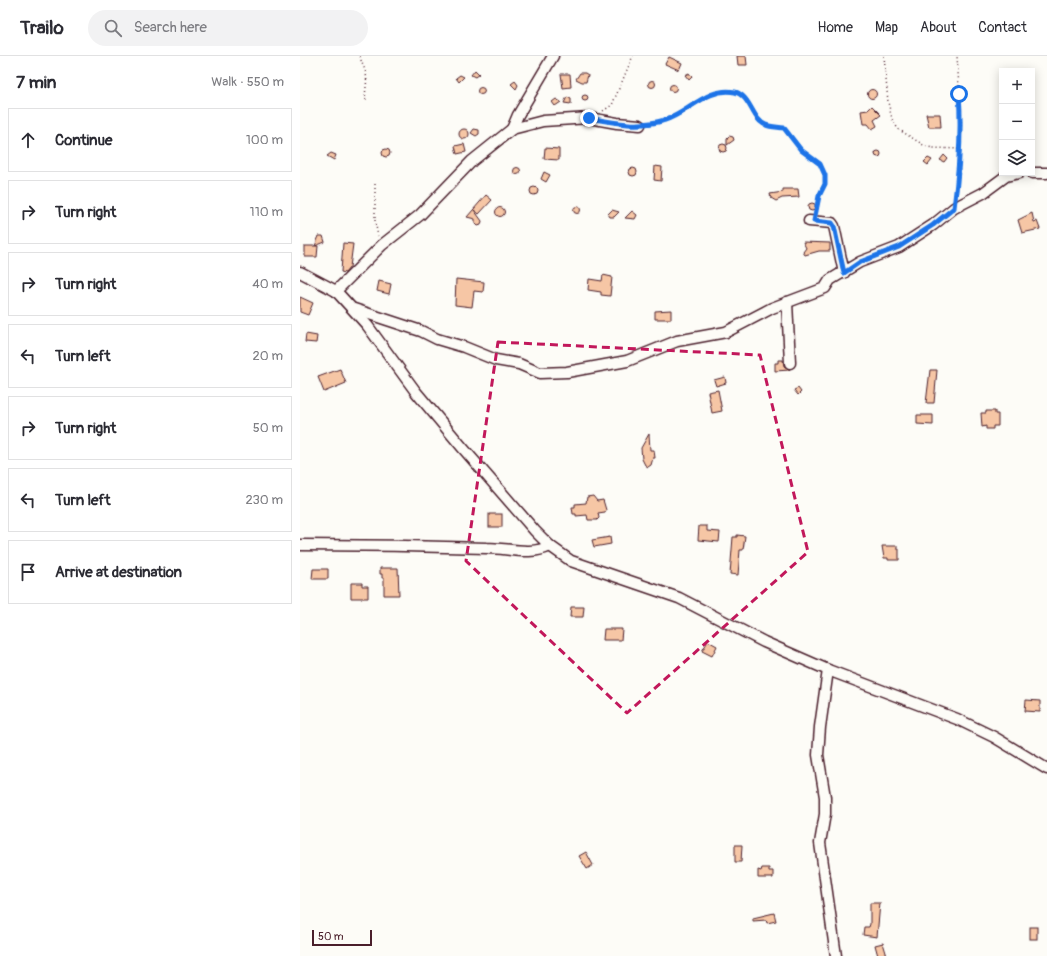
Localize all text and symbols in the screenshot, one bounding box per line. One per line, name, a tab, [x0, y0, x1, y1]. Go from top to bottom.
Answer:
search box	[88, 10, 368, 46]
text: Trailo	[20, 16, 64, 40]
icon: search	[102, 17, 124, 39]
text: Search here	[134, 18, 207, 37]
text: Home	[818, 19, 853, 36]
text: Map	[875, 19, 898, 36]
text: About	[920, 19, 956, 36]
text: Contact	[978, 19, 1027, 36]
map controls	[999, 68, 1035, 176]
button: +	[999, 68, 1035, 104]
text: 7 min	[16, 72, 56, 93]
text: Walk · 550 m	[211, 74, 284, 90]
route start	[950, 85, 968, 103]
button: −	[999, 104, 1035, 140]
route end	[580, 109, 598, 127]
icon: ahead	[17, 129, 39, 151]
text: Continue	[55, 131, 113, 150]
text: 100 m	[246, 132, 283, 148]
button: layers	[999, 140, 1035, 176]
icon: right	[17, 201, 39, 223]
text: Turn right	[55, 203, 116, 222]
text: 110 m	[250, 204, 283, 220]
icon: right	[17, 273, 39, 295]
text: Turn right	[55, 275, 116, 294]
text: 40 m	[252, 276, 283, 292]
icon: left	[17, 345, 39, 367]
text: Turn left	[55, 347, 111, 366]
text: 20 m	[252, 348, 283, 364]
icon: right	[17, 417, 39, 439]
text: Turn right	[55, 419, 116, 438]
text: 50 m	[253, 420, 283, 436]
icon: left	[17, 489, 39, 511]
text: Turn left	[55, 491, 111, 510]
text: 230 m	[246, 492, 283, 508]
icon: arrive	[17, 561, 39, 583]
text: Arrive at destination	[55, 563, 182, 582]
scale bar	[312, 928, 372, 947]
text: 50 m	[318, 930, 344, 943]

